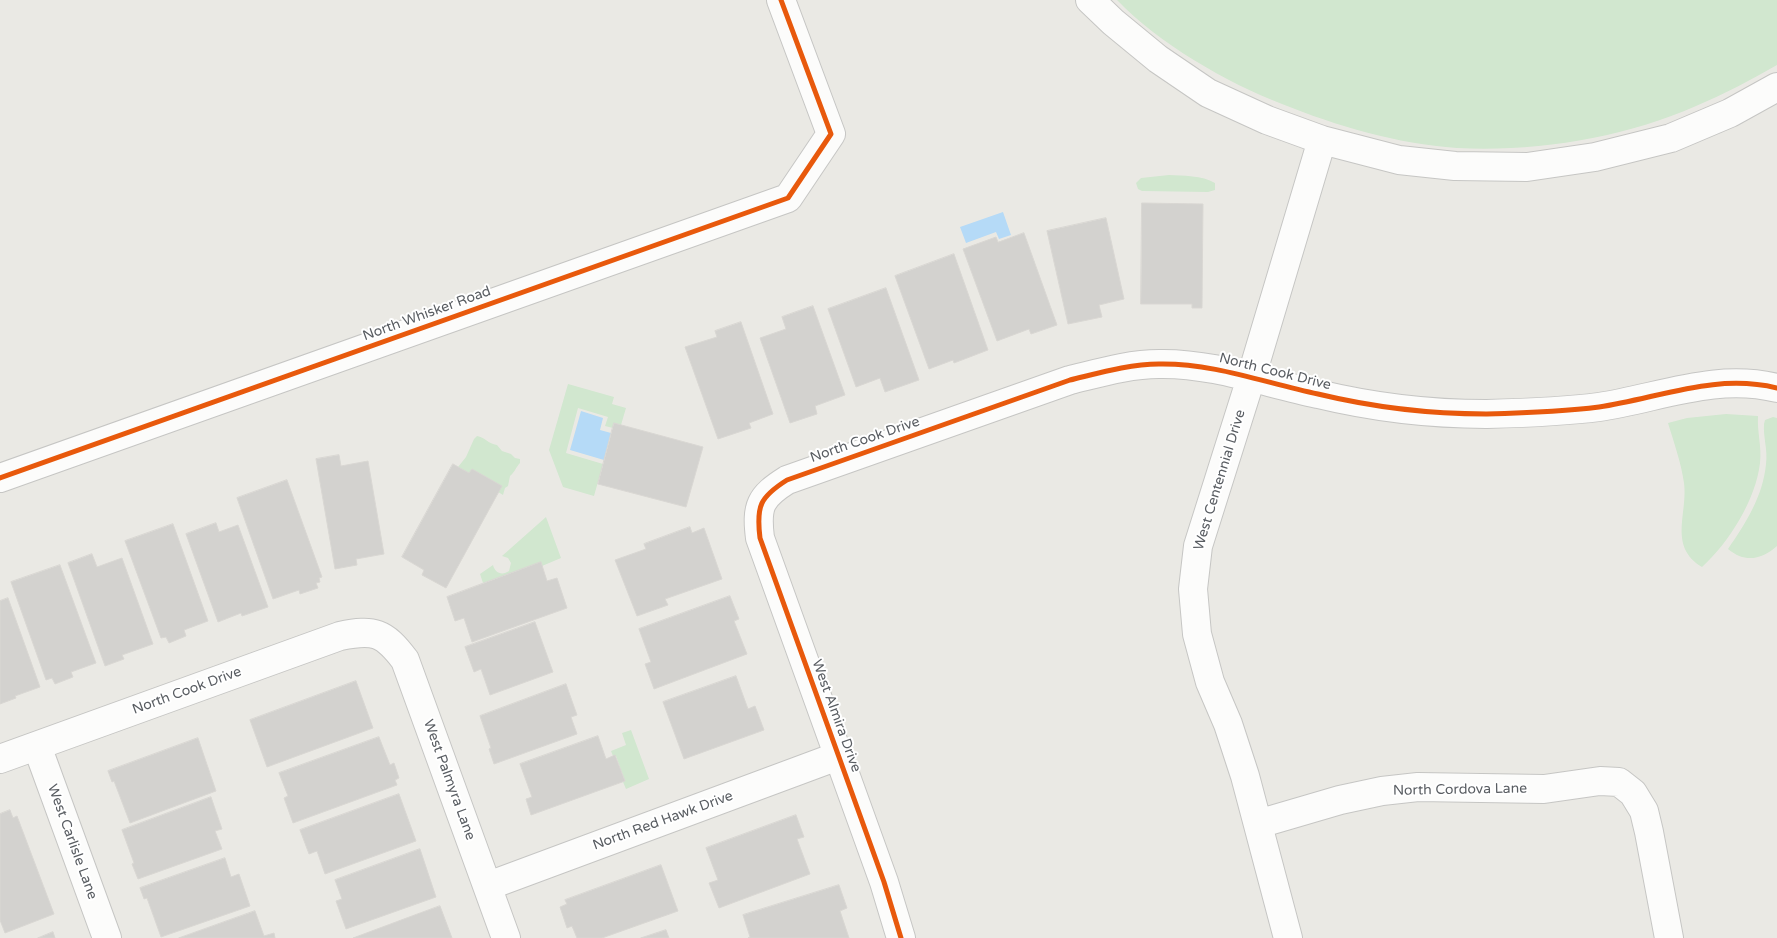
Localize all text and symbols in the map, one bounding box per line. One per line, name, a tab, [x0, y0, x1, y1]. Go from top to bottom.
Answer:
street label: North Whisker Road	[361, 283, 493, 345]
street label: North Cook Drive	[1217, 350, 1333, 394]
street label: West Centennial Drive	[1191, 408, 1249, 552]
street label: North Cook Drive	[808, 413, 922, 467]
street label: West Almira Drive	[808, 657, 864, 775]
street label: North Cook Drive	[130, 663, 244, 719]
street label: West Palmyra Lane	[419, 717, 479, 843]
street label: North Cordova Lane	[1393, 780, 1527, 800]
street label: West Carlisle Lane	[43, 782, 101, 902]
street label: North Red Hawk Drive	[591, 788, 735, 854]

